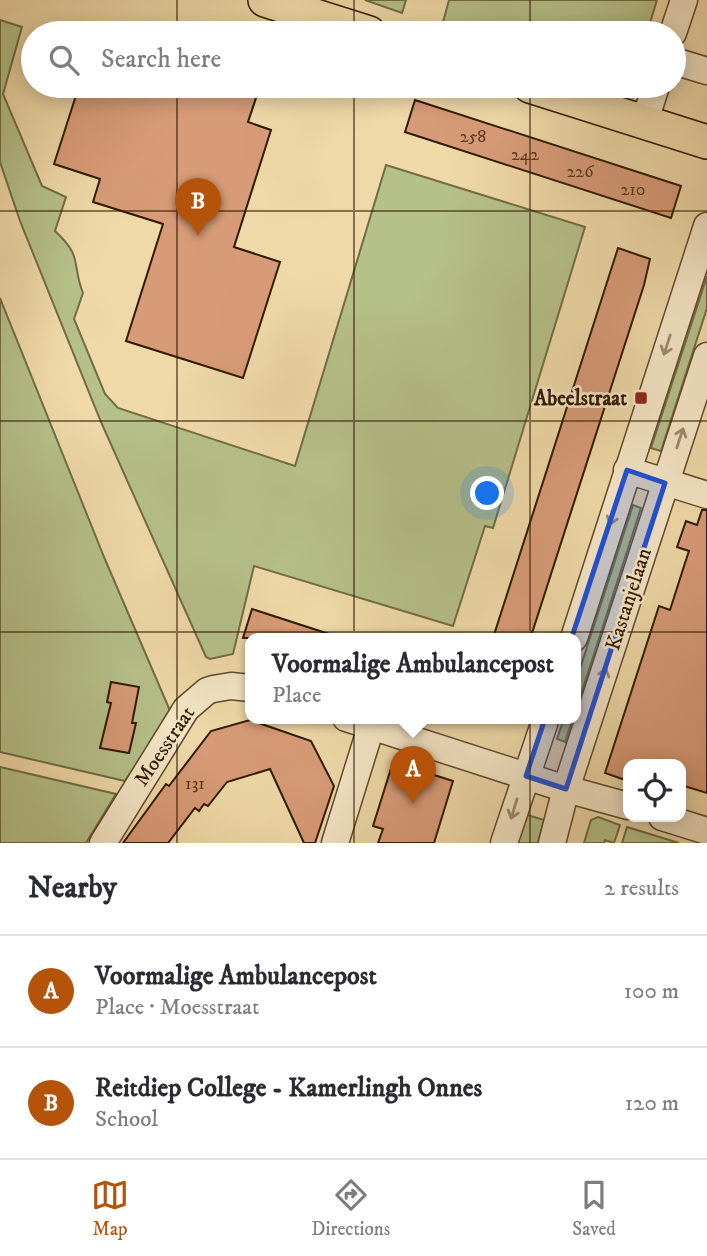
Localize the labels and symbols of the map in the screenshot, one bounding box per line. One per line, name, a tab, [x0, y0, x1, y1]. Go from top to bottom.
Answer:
house number: 258	[460, 126, 486, 148]
house number: 242	[511, 144, 539, 166]
house number: 226	[566, 161, 594, 183]
pin: B	[175, 178, 221, 236]
house number: 210	[620, 179, 646, 201]
one-way arrow	[660, 334, 673, 356]
place label: Abeelstraat	[533, 386, 627, 412]
marker: Abeelstraat	[633, 390, 649, 406]
one-way arrow	[675, 428, 687, 450]
your location	[470, 476, 504, 510]
one-way arrow	[606, 504, 618, 526]
street label: Kastanjelaan	[600, 545, 658, 654]
one-way arrow	[597, 667, 610, 689]
street label: Moesstraat	[129, 701, 201, 792]
pin: A	[390, 746, 436, 804]
house number: 131	[185, 773, 205, 795]
one-way arrow	[507, 798, 520, 820]

